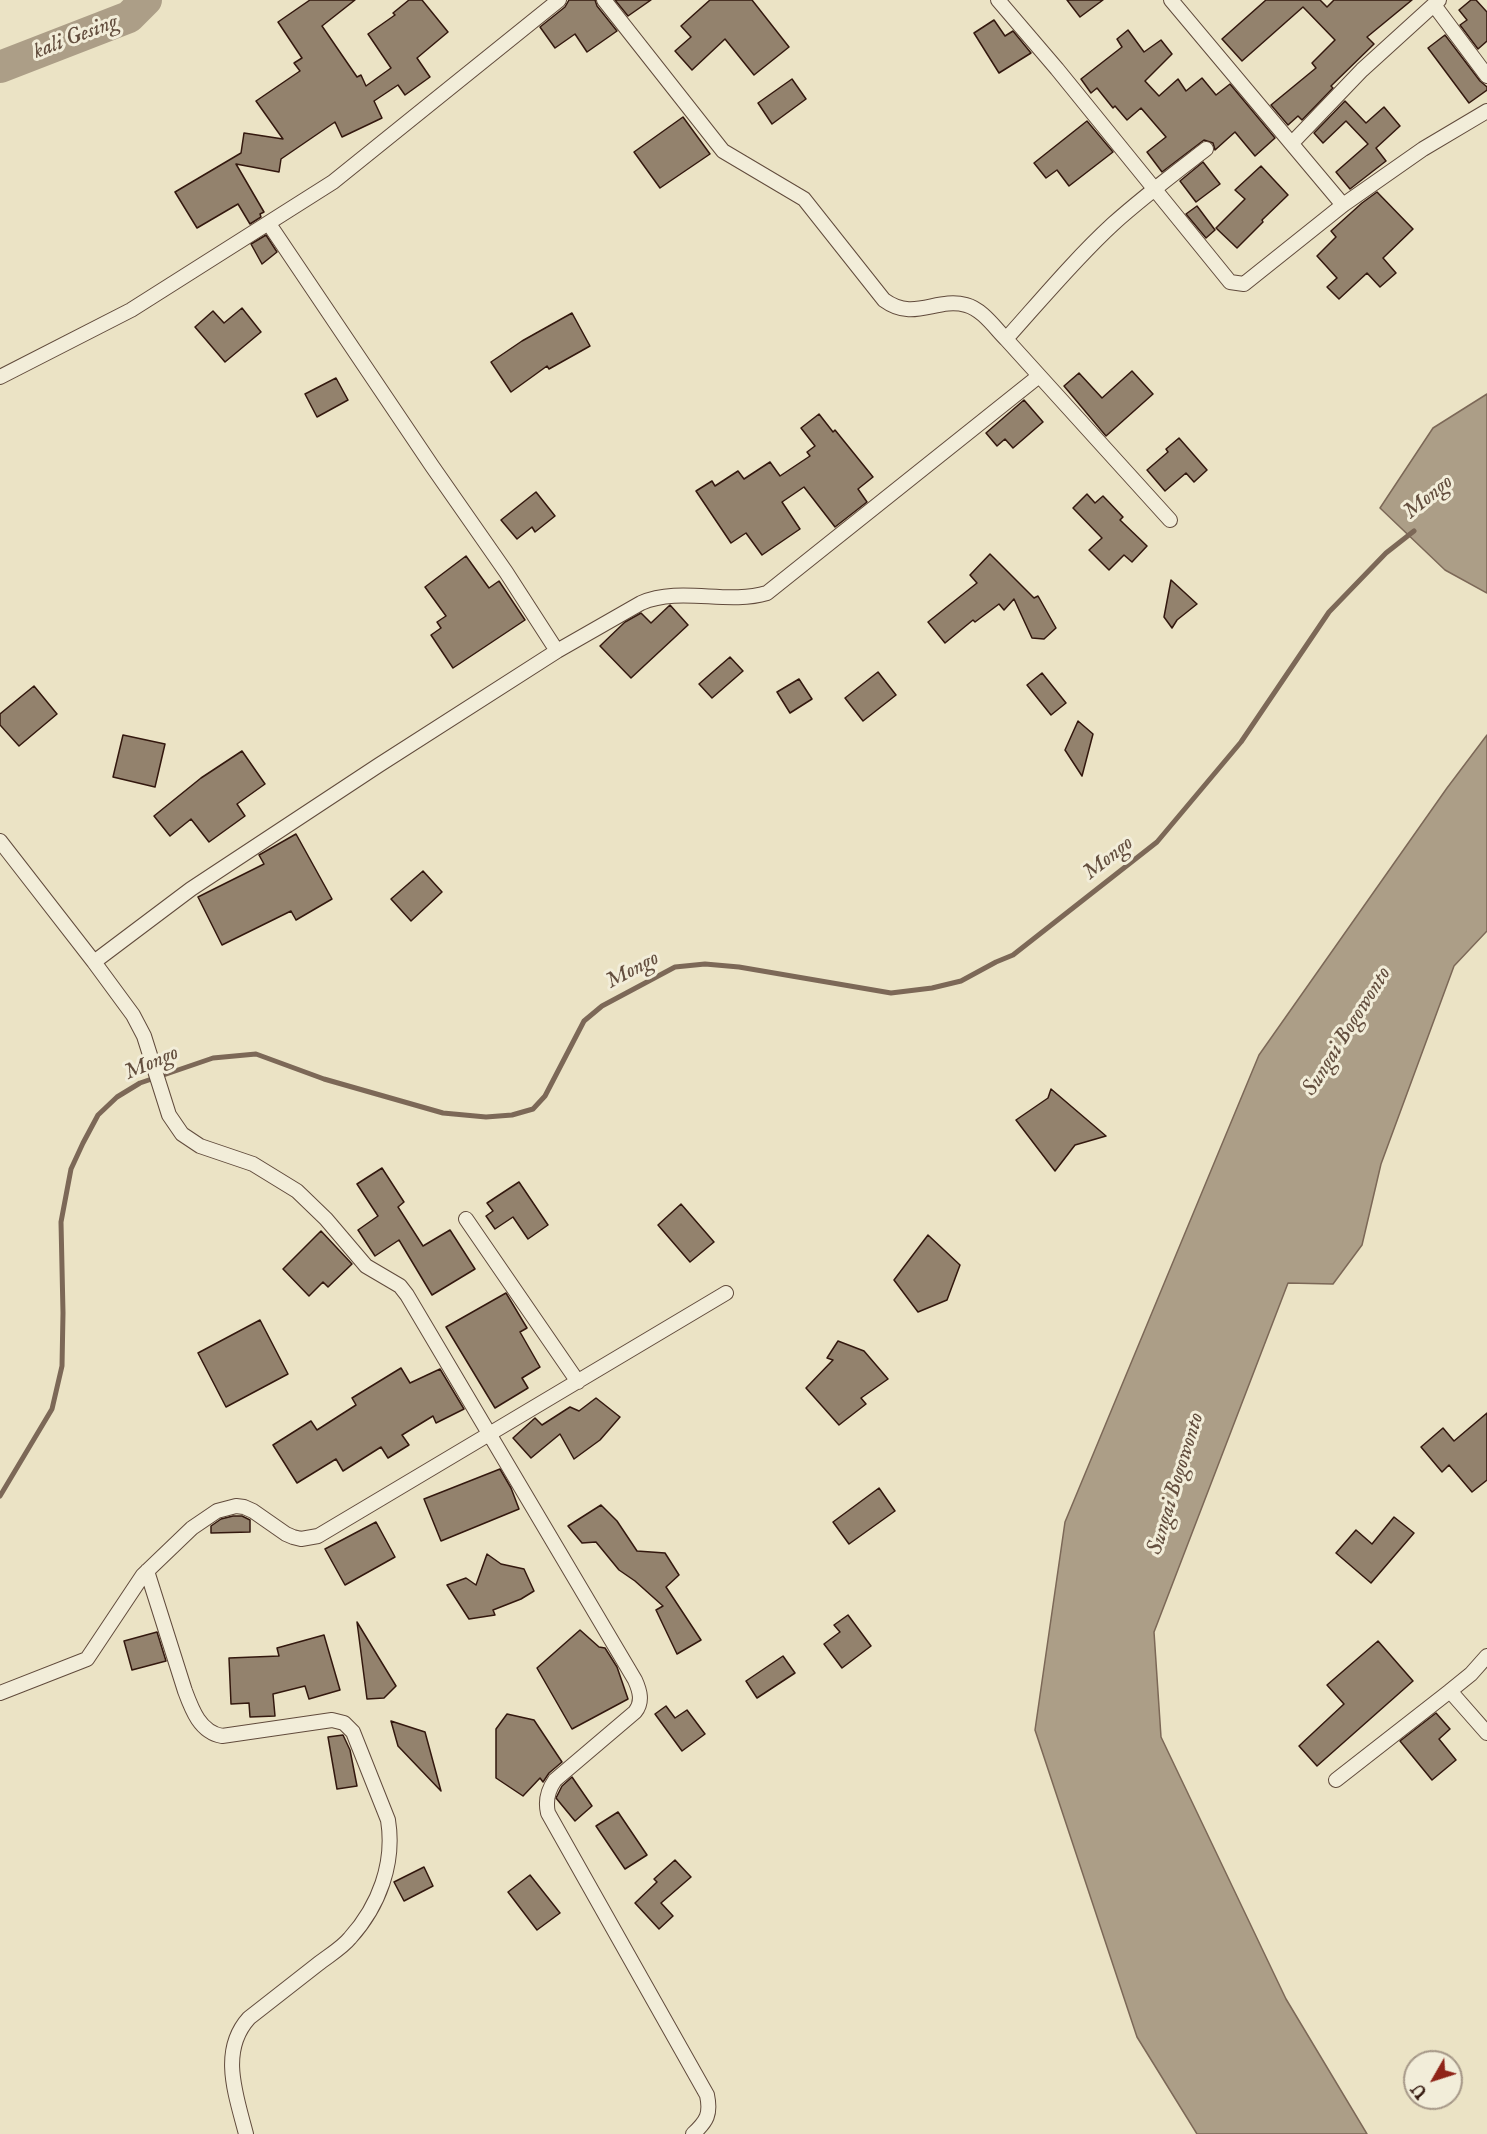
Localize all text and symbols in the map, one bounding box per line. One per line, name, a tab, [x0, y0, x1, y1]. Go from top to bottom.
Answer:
water label: kali Gesing	[30, 10, 122, 66]
water label: Mongo	[1399, 470, 1459, 526]
water label: Mongo	[1079, 831, 1139, 887]
water label: Mongo	[602, 946, 664, 996]
water label: Sungai Bogowonto	[1298, 963, 1398, 1101]
water label: Mongo	[121, 1041, 183, 1087]
water label: Sungai Bogowonto	[1143, 1410, 1211, 1558]
north arrow	[1403, 2050, 1463, 2110]
text: U	[1409, 2079, 1433, 2102]

